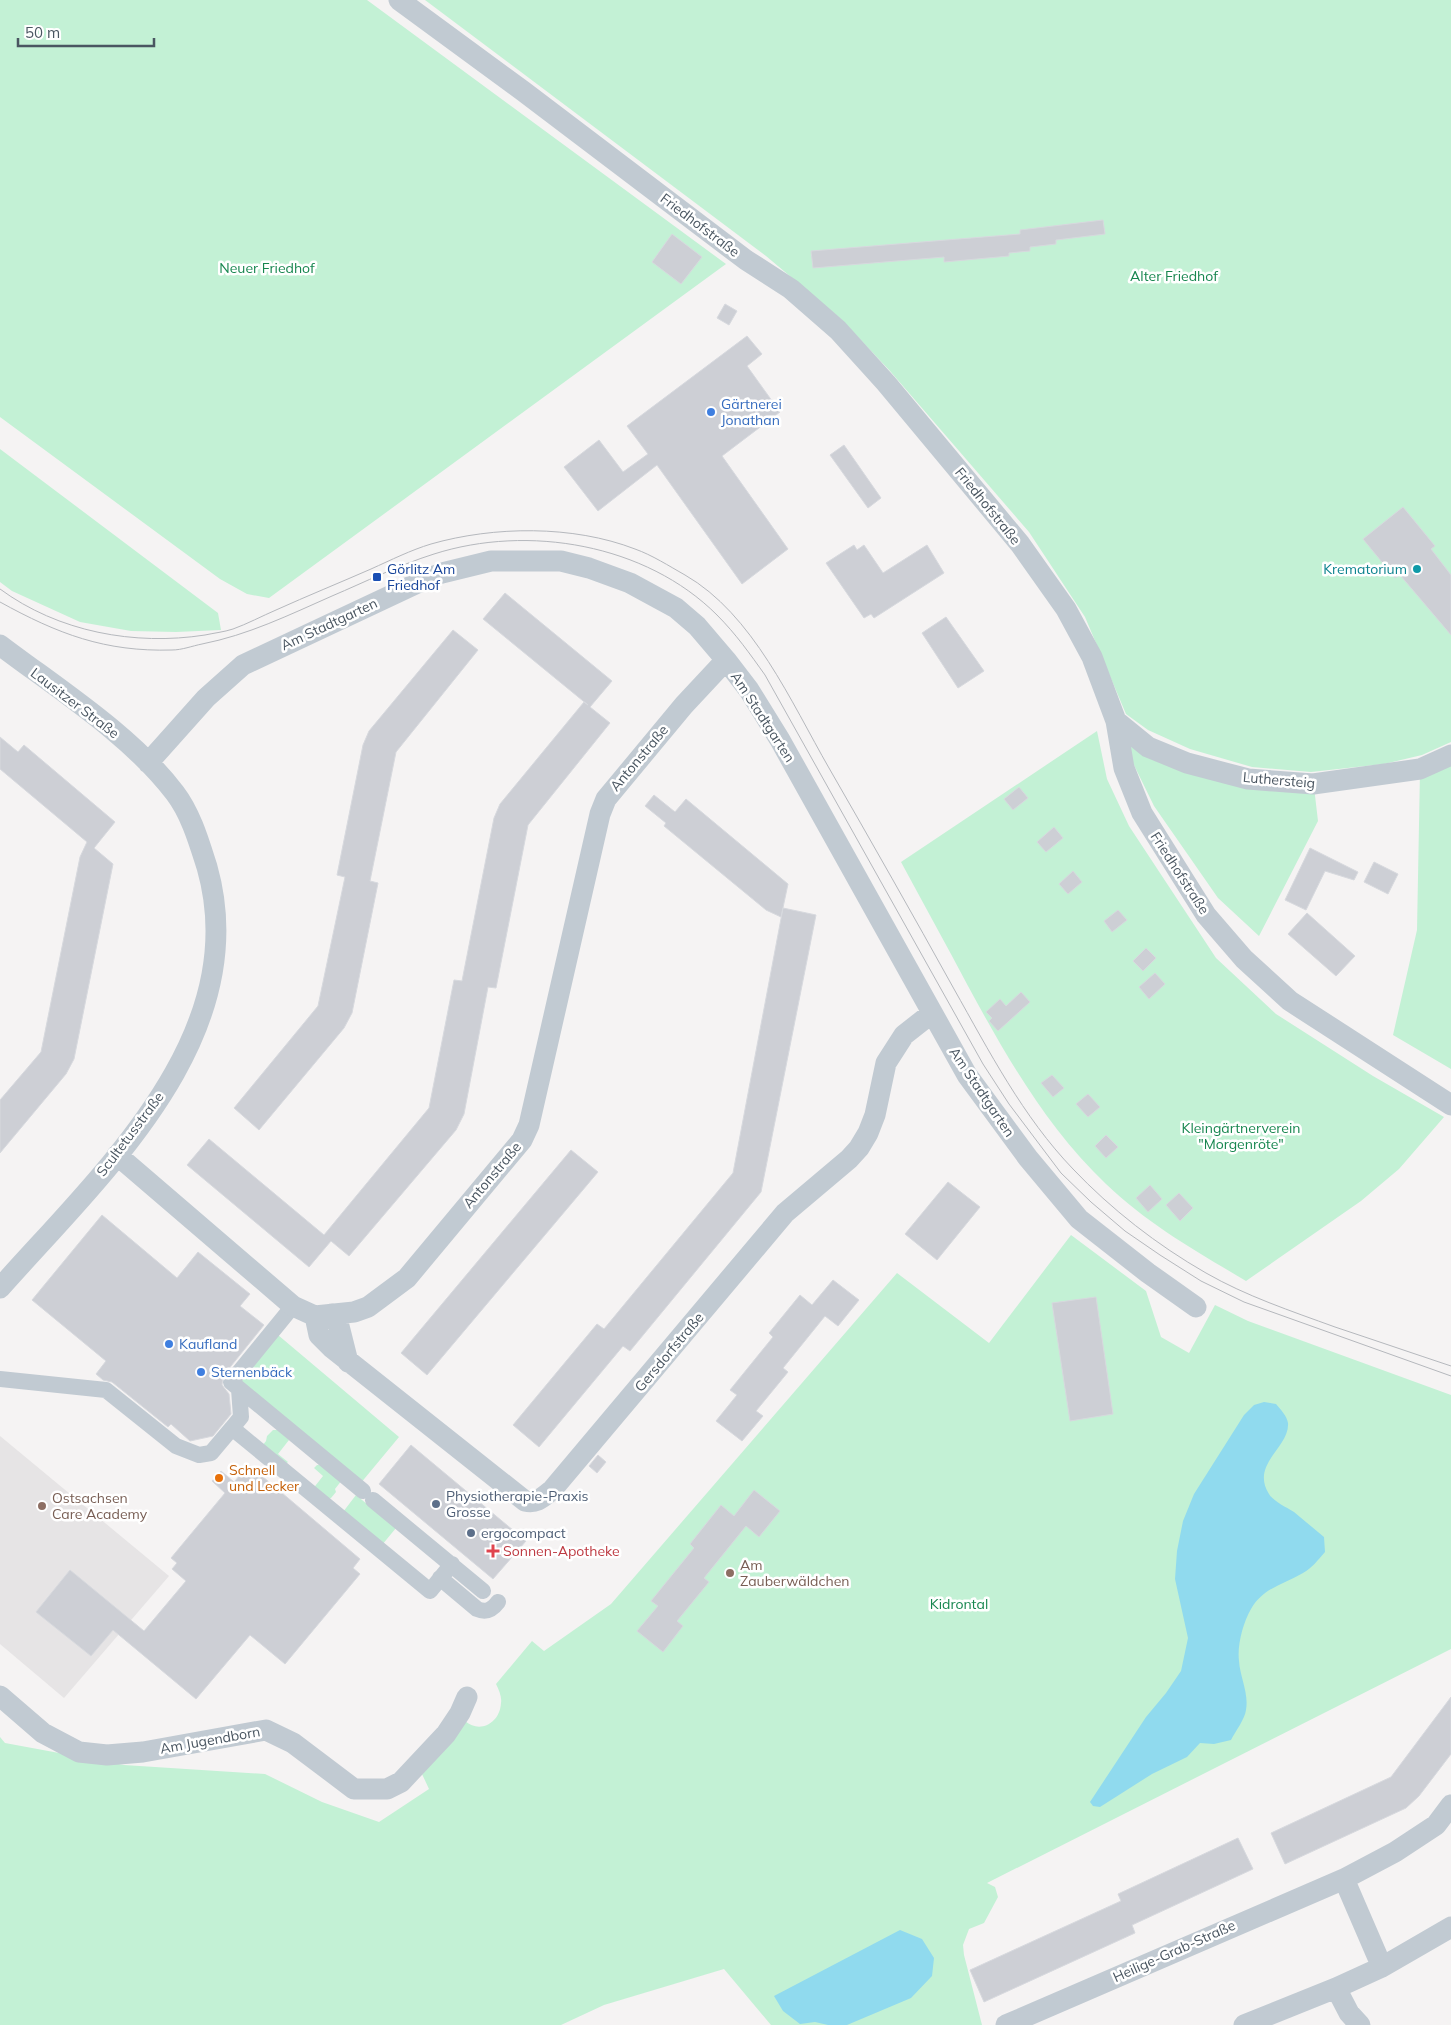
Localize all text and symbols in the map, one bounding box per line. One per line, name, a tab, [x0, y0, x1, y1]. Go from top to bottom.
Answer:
scale bar	[18, 15, 154, 47]
text: 50 m	[25, 23, 60, 42]
street label: Friedhofstraße	[657, 189, 743, 261]
park label: Neuer Friedhof	[219, 259, 315, 277]
park label: Alter Friedhof	[1130, 267, 1218, 285]
place label: Gärtnerei Jonathan	[721, 395, 782, 429]
marker: Gärtnerei Jonathan	[705, 406, 717, 418]
street label: Friedhofstraße	[951, 464, 1025, 548]
place label: Görlitz Am Friedhof	[387, 560, 455, 594]
place label: Krematorium	[1323, 560, 1407, 578]
marker: Krematorium	[1411, 563, 1423, 575]
marker: Görlitz Am Friedhof	[371, 571, 383, 583]
street label: Am Stadtgarten	[278, 594, 380, 654]
street label: Lausitzer Straße	[27, 664, 123, 742]
street label: Am Stadtgarten	[727, 668, 799, 766]
street label: Antonstraße	[606, 721, 672, 795]
street label: Luthersteig	[1242, 768, 1316, 792]
street label: Friedhofstraße	[1147, 828, 1213, 918]
street label: Am Stadtgarten	[945, 1044, 1019, 1140]
street label: Scultetusstraße	[92, 1088, 168, 1180]
park label: Kleingärtnerverein "Morgenröte"	[1182, 1119, 1300, 1153]
street label: Antonstraße	[459, 1138, 525, 1212]
street label: Gersdorfstraße	[631, 1309, 707, 1395]
place label: Kaufland	[179, 1335, 237, 1353]
marker: Kaufland	[163, 1338, 175, 1350]
place label: Sternenbäck	[211, 1363, 293, 1381]
marker: Sternenbäck	[195, 1366, 207, 1378]
place label: Schnell und Lecker	[229, 1461, 300, 1495]
marker: Schnell und Lecker	[213, 1472, 225, 1484]
place label: Physiotherapie-Praxis Grosse	[446, 1487, 589, 1521]
place label: Ostsachsen Care Academy	[52, 1489, 148, 1523]
marker: Physiotherapie-Praxis Grosse	[430, 1498, 442, 1510]
marker: Ostsachsen Care Academy	[36, 1500, 48, 1512]
place label: ergocompact	[481, 1524, 566, 1542]
marker: ergocompact	[465, 1527, 477, 1539]
place label: Sonnen-Apotheke	[503, 1542, 620, 1560]
marker: Sonnen-Apotheke	[487, 1545, 499, 1557]
place label: Am Zauberwäldchen	[740, 1556, 849, 1590]
marker: Am Zauberwäldchen	[724, 1567, 736, 1579]
park label: Kidrontal	[930, 1595, 988, 1613]
street label: Am Jugendborn	[159, 1722, 261, 1758]
street label: Heilige-Grab-Straße	[1110, 1916, 1238, 1986]

